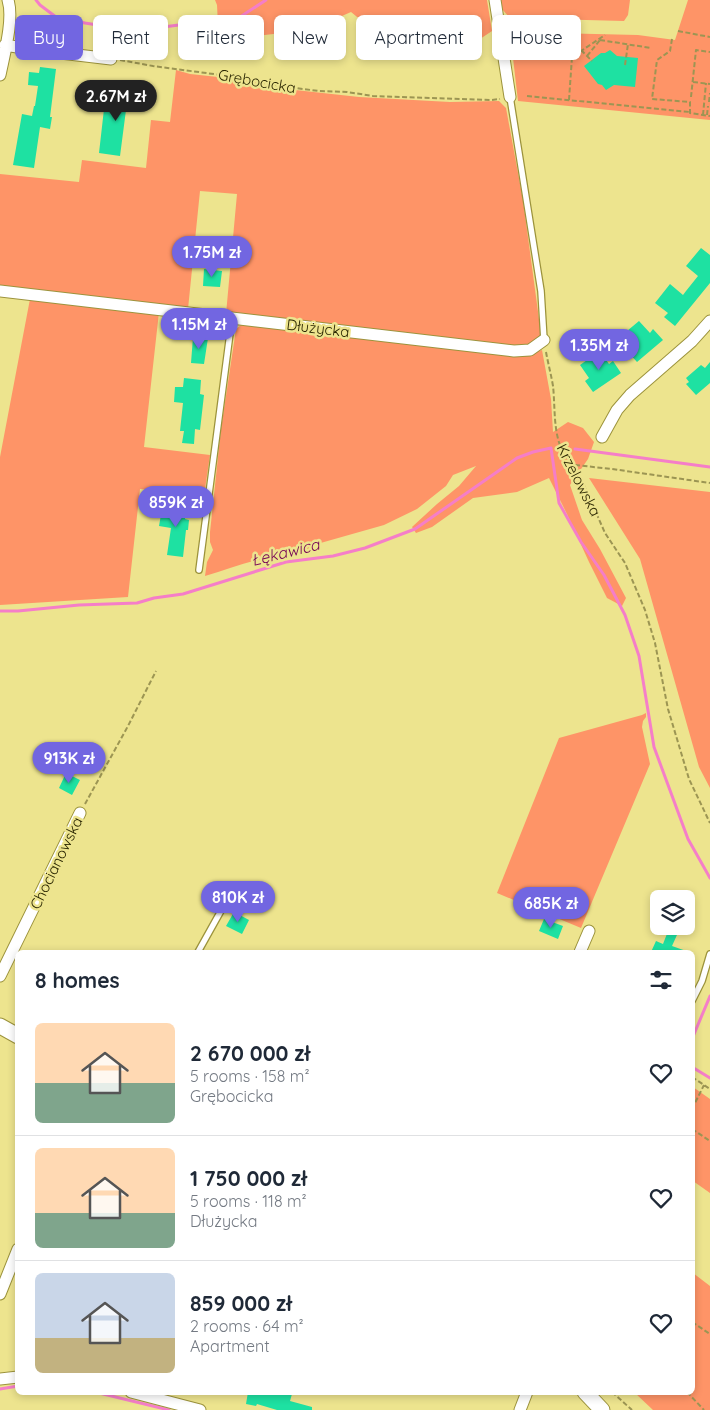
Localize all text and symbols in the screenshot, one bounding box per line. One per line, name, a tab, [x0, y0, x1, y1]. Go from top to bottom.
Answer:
chip: Buy	[15, 15, 83, 60]
chip: Rent	[93, 15, 168, 60]
chip: Filters	[178, 15, 264, 60]
chip: New	[274, 15, 346, 60]
chip: Apartment	[356, 15, 482, 60]
chip: House	[492, 15, 581, 60]
street label: Grębocicka	[217, 65, 297, 97]
pin: 2.67M zł	[64, 80, 168, 122]
text: 2.67M zł	[86, 86, 146, 106]
pin: 1.75M zł	[160, 236, 264, 278]
text: 1.75M zł	[183, 242, 241, 262]
pin: 1.15M zł	[147, 308, 251, 350]
text: 1.15M zł	[172, 314, 226, 334]
street label: Dłużycka	[285, 315, 351, 341]
pin: 1.35M zł	[547, 328, 651, 371]
text: 1.35M zł	[570, 335, 628, 355]
street label: Krzelowska	[553, 441, 605, 519]
pin: 859K zł	[130, 486, 222, 528]
text: 859K zł	[149, 492, 203, 512]
water label: Łękawica	[249, 534, 323, 570]
pin: 913K zł	[23, 742, 115, 784]
text: 913K zł	[44, 748, 94, 768]
street label: Chocianowska	[25, 814, 87, 912]
pin: 810K zł	[192, 880, 284, 923]
pin: 685K zł	[505, 886, 597, 929]
text: 810K zł	[212, 887, 264, 907]
map controls	[650, 890, 695, 935]
button: layers	[650, 890, 695, 935]
text: 685K zł	[524, 893, 578, 913]
icon: filters	[647, 966, 675, 994]
text: 8 homes	[35, 967, 120, 993]
text: 2 670 000 zł	[190, 1040, 310, 1066]
icon: home	[75, 1043, 135, 1103]
icon: heart	[647, 1059, 675, 1087]
text: 5 rooms · 158 m²	[190, 1066, 310, 1086]
text: Grębocicka	[190, 1086, 274, 1106]
text: 1 750 000 zł	[190, 1165, 307, 1191]
icon: home	[75, 1168, 135, 1228]
icon: heart	[647, 1184, 675, 1212]
text: 5 rooms · 118 m²	[190, 1191, 307, 1211]
text: Dłużycka	[190, 1211, 257, 1231]
text: 859 000 zł	[190, 1290, 292, 1316]
icon: home	[75, 1293, 135, 1353]
icon: heart	[647, 1309, 675, 1337]
text: 2 rooms · 64 m²	[190, 1316, 304, 1336]
text: Apartment	[190, 1336, 270, 1356]

